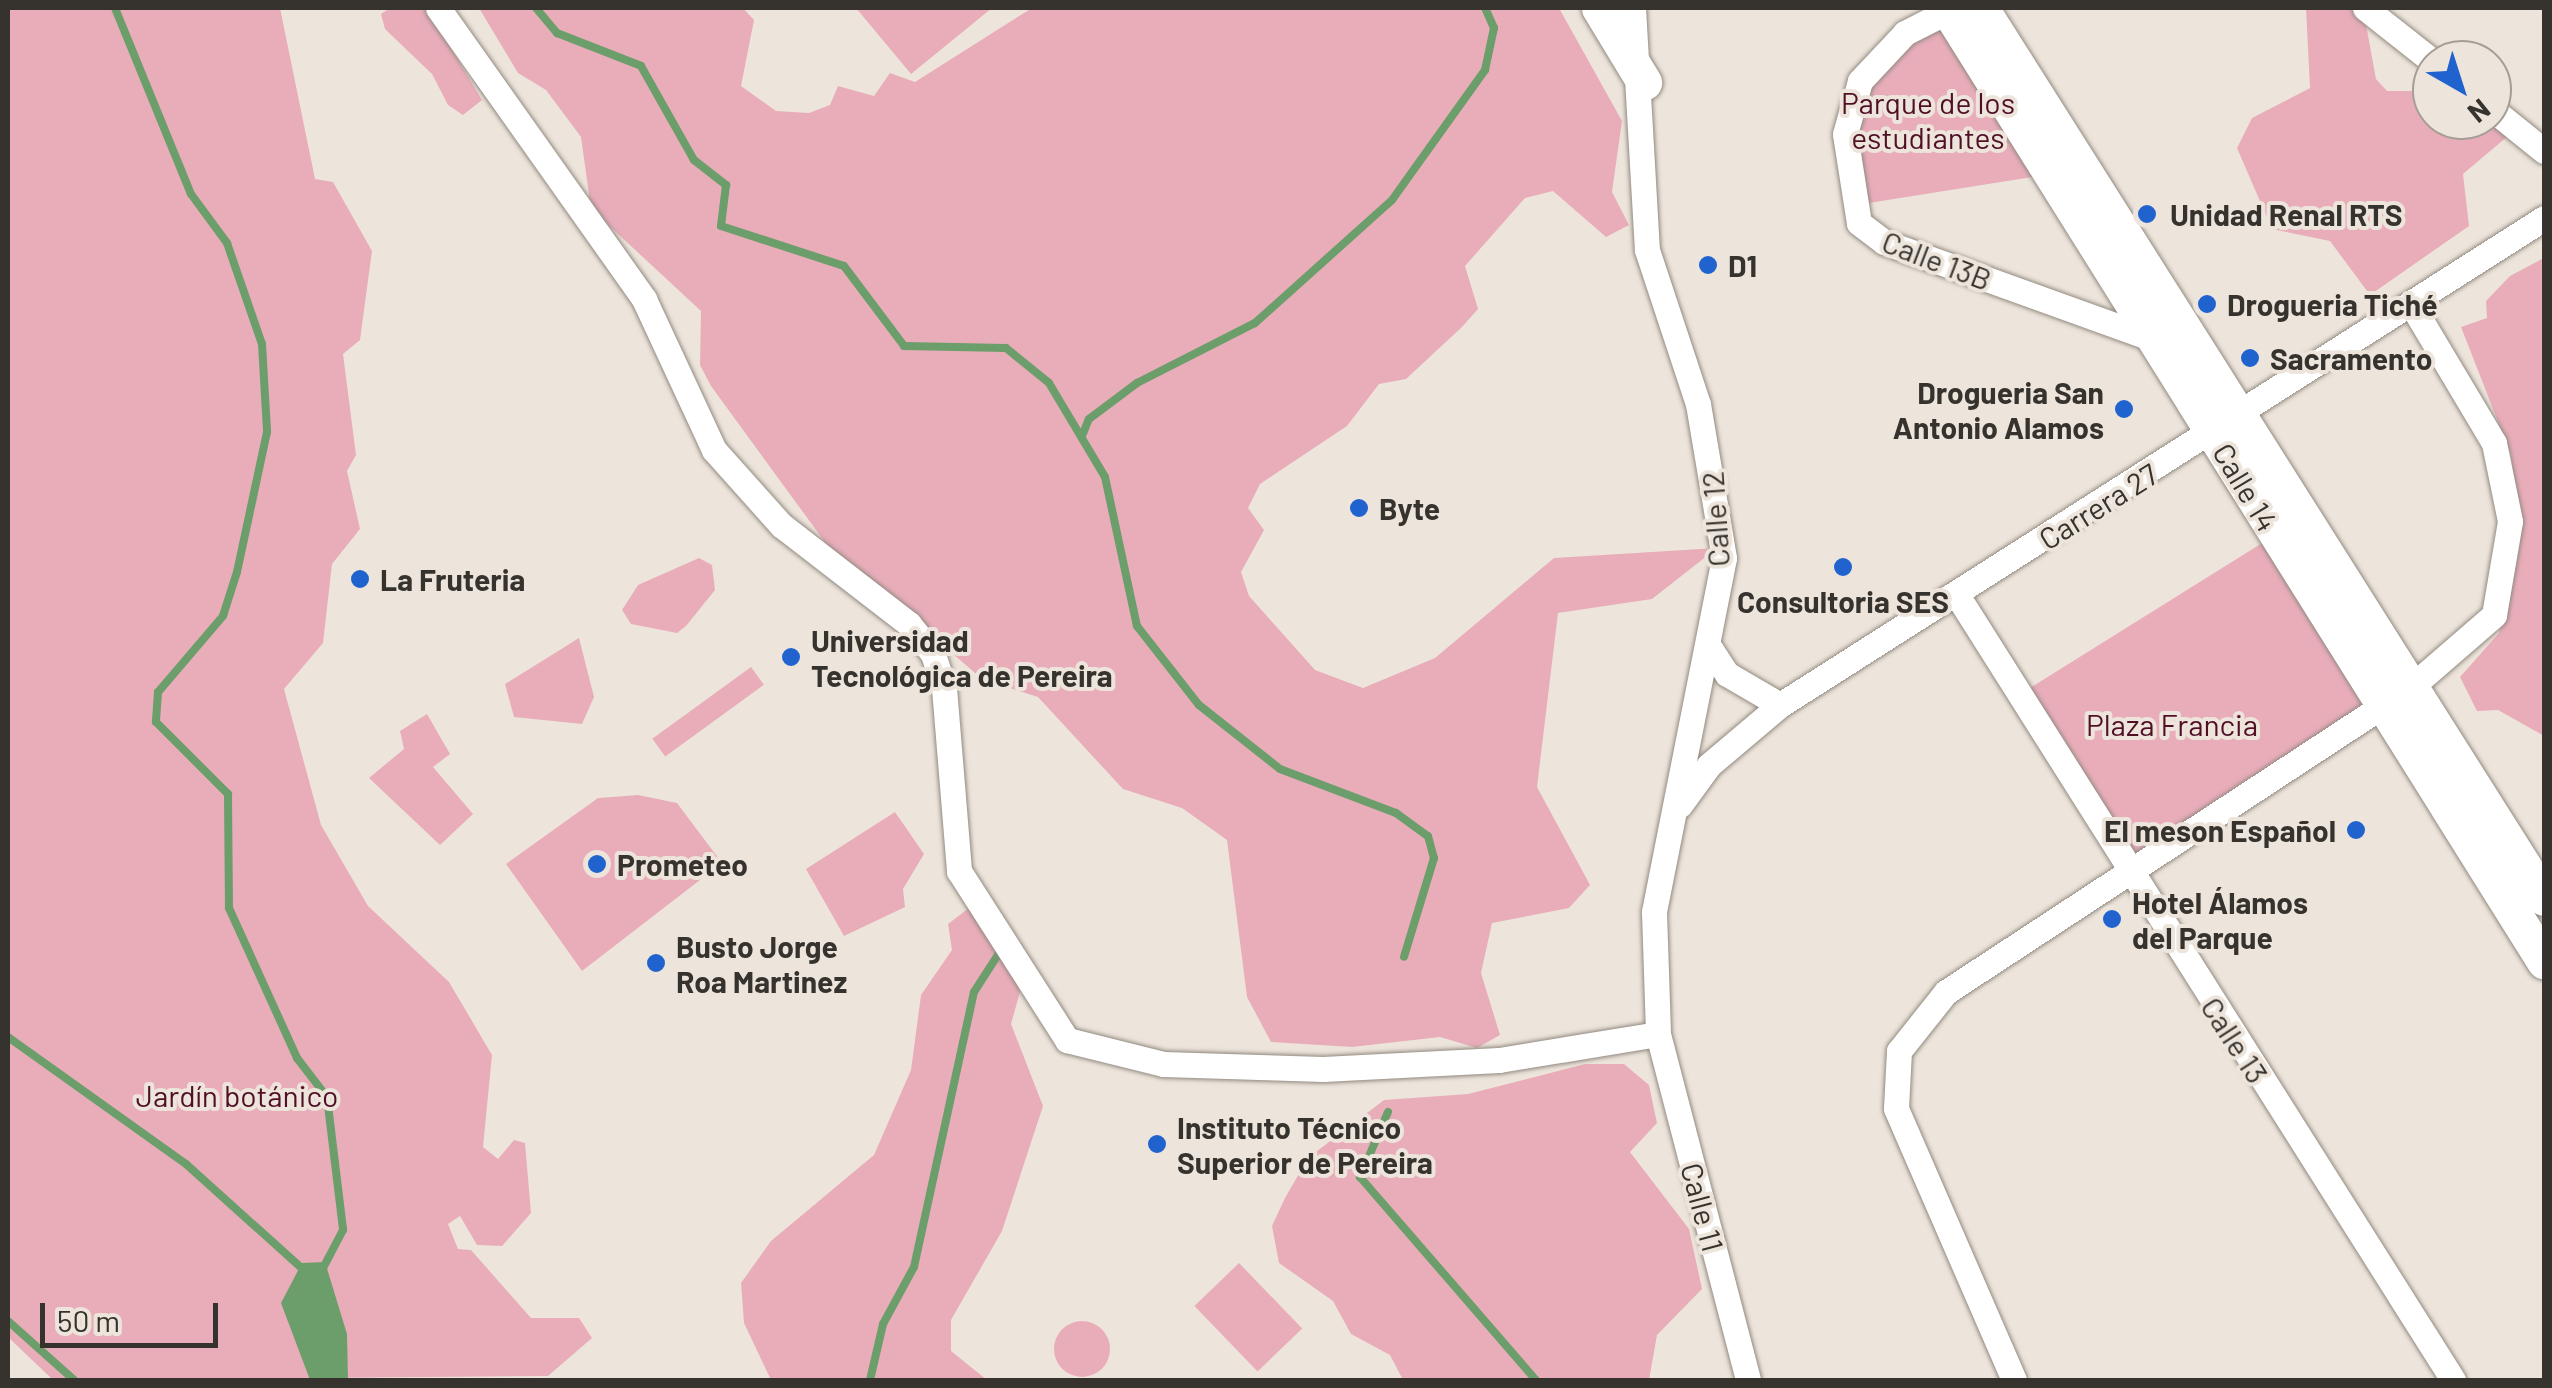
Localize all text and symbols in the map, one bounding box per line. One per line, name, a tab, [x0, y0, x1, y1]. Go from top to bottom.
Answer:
north arrow	[2412, 40, 2512, 140]
park label: Parque de los estudiantes	[1841, 84, 2015, 154]
text: N	[2462, 93, 2498, 131]
place label: Unidad Renal RTS	[2170, 196, 2402, 232]
marker: Unidad Renal RTS	[2134, 201, 2160, 227]
street label: Calle 13B	[1877, 223, 1997, 297]
place label: D1	[1728, 247, 1757, 283]
marker: D1	[1697, 254, 1719, 276]
place label: Drogueria Tiché	[2227, 286, 2438, 322]
marker: Drogueria Tiché	[2196, 293, 2218, 315]
place label: Sacramento	[2270, 340, 2432, 376]
marker: Sacramento	[2239, 347, 2261, 369]
place label: Drogueria San Antonio Alamos	[1893, 374, 2104, 444]
marker: Drogueria San Antonio Alamos	[2113, 398, 2135, 420]
street label: Calle 14	[2206, 437, 2286, 537]
street label: Carrera 27	[2032, 455, 2164, 557]
street label: Calle 12	[1694, 470, 1736, 568]
place label: Byte	[1379, 490, 1440, 526]
marker: Byte	[1348, 497, 1370, 519]
marker: Consultoria SES	[1832, 556, 1854, 578]
place label: La Fruteria	[380, 561, 525, 597]
marker: La Fruteria	[349, 568, 371, 590]
place label: Consultoria SES	[1737, 583, 1949, 619]
place label: Universidad Tecnológica de Pereira	[811, 622, 1113, 692]
marker: Universidad Tecnológica de Pereira	[780, 646, 802, 668]
park label: Plaza Francia	[2086, 706, 2258, 742]
place label: El meson Español	[2104, 812, 2336, 848]
marker: El meson Español	[2345, 819, 2367, 841]
place label: Prometeo	[617, 846, 748, 882]
marker: Prometeo	[586, 853, 608, 875]
place label: Hotel Álamos del Parque	[2132, 884, 2308, 954]
marker: Hotel Álamos del Parque	[2101, 908, 2123, 930]
place label: Busto Jorge Roa Martinez	[676, 928, 847, 998]
marker: Busto Jorge Roa Martinez	[645, 952, 667, 974]
street label: Calle 13	[2194, 990, 2276, 1090]
park label: Jardín botánico	[136, 1077, 338, 1113]
place label: Instituto Técnico Superior de Pereira	[1177, 1109, 1433, 1180]
marker: Instituto Técnico Superior de Pereira	[1146, 1133, 1168, 1155]
street label: Calle 11	[1674, 1159, 1732, 1255]
scale bar	[45, 1283, 222, 1345]
text: 50 m	[57, 1302, 120, 1338]

